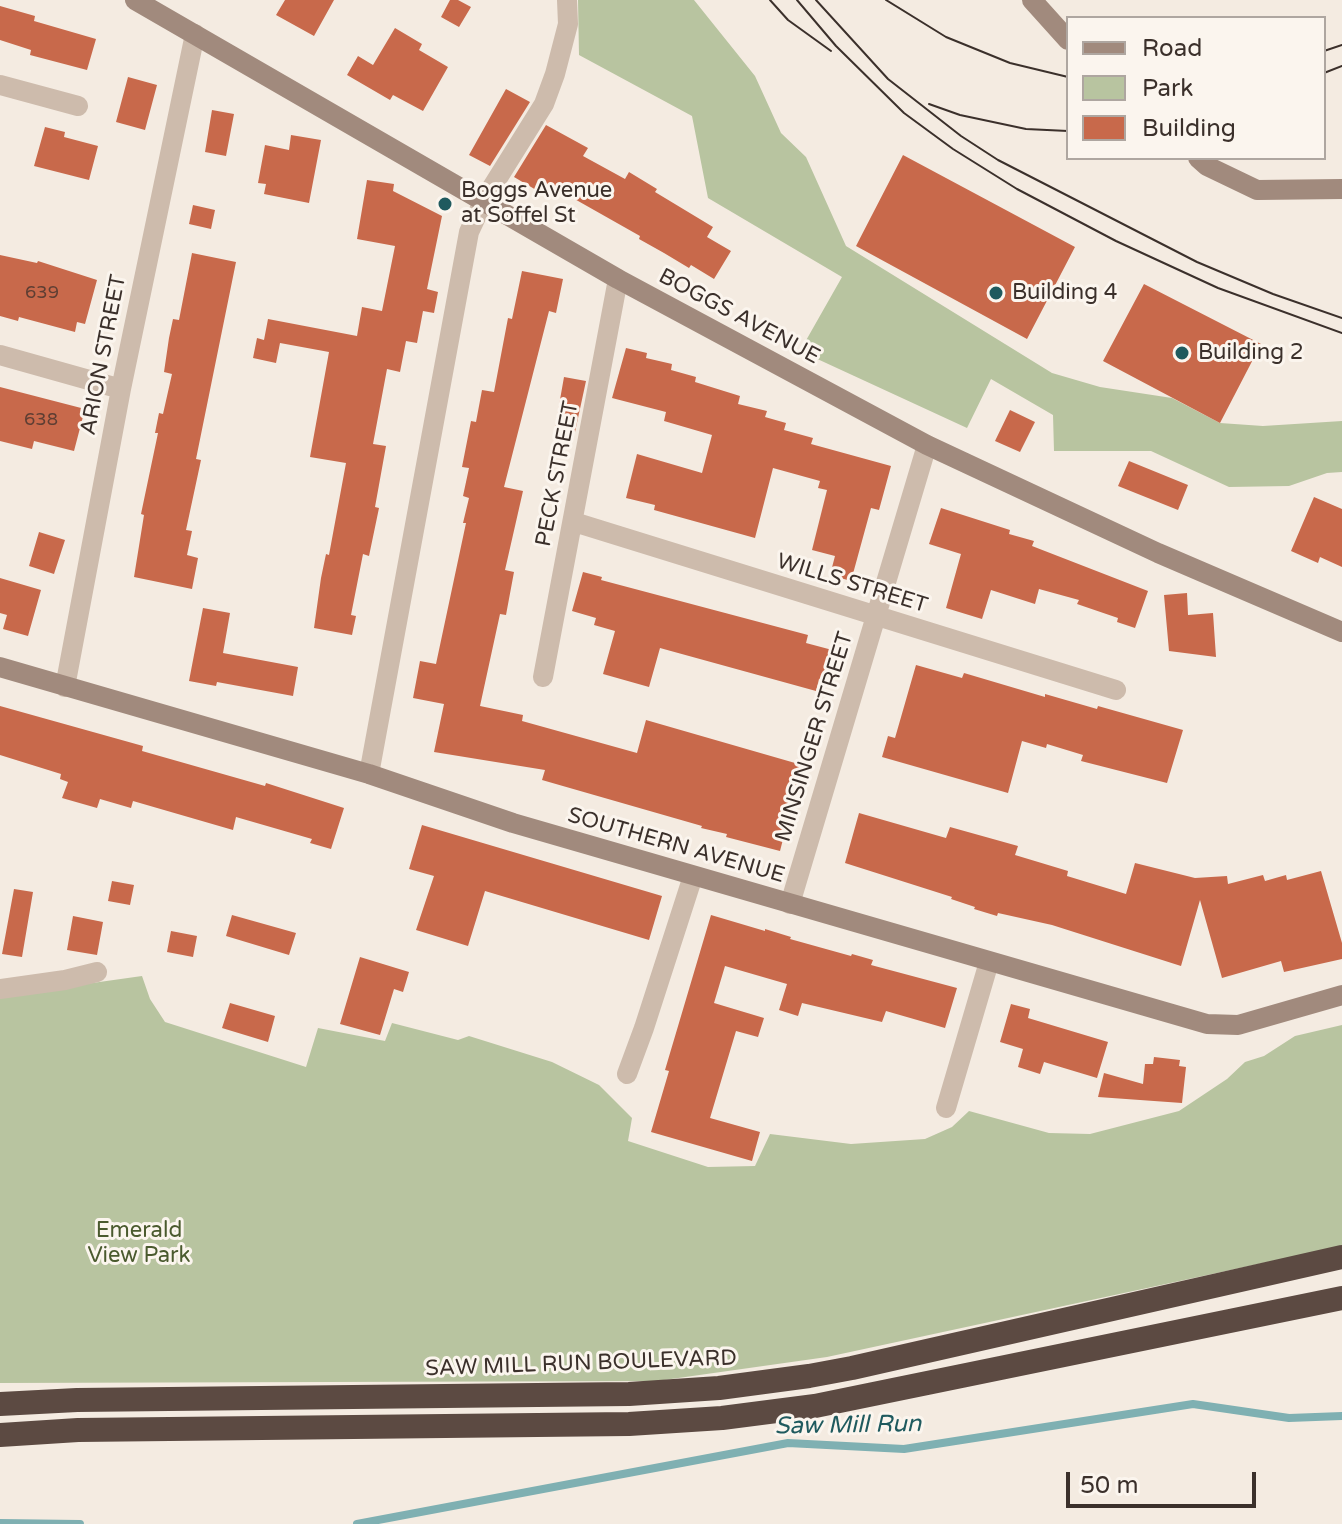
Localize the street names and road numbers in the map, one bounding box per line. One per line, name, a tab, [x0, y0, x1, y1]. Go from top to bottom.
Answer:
street label: BOGGS AVENUE	[654, 263, 824, 371]
street label: ARION STREET	[76, 273, 132, 437]
street label: PECK STREET	[531, 399, 585, 549]
street label: WILLS STREET	[773, 549, 931, 619]
street label: MINSINGER STREET	[771, 629, 859, 845]
street label: SOUTHERN AVENUE	[565, 802, 787, 890]
street label: SAW MILL RUN BOULEVARD	[425, 1345, 737, 1383]

